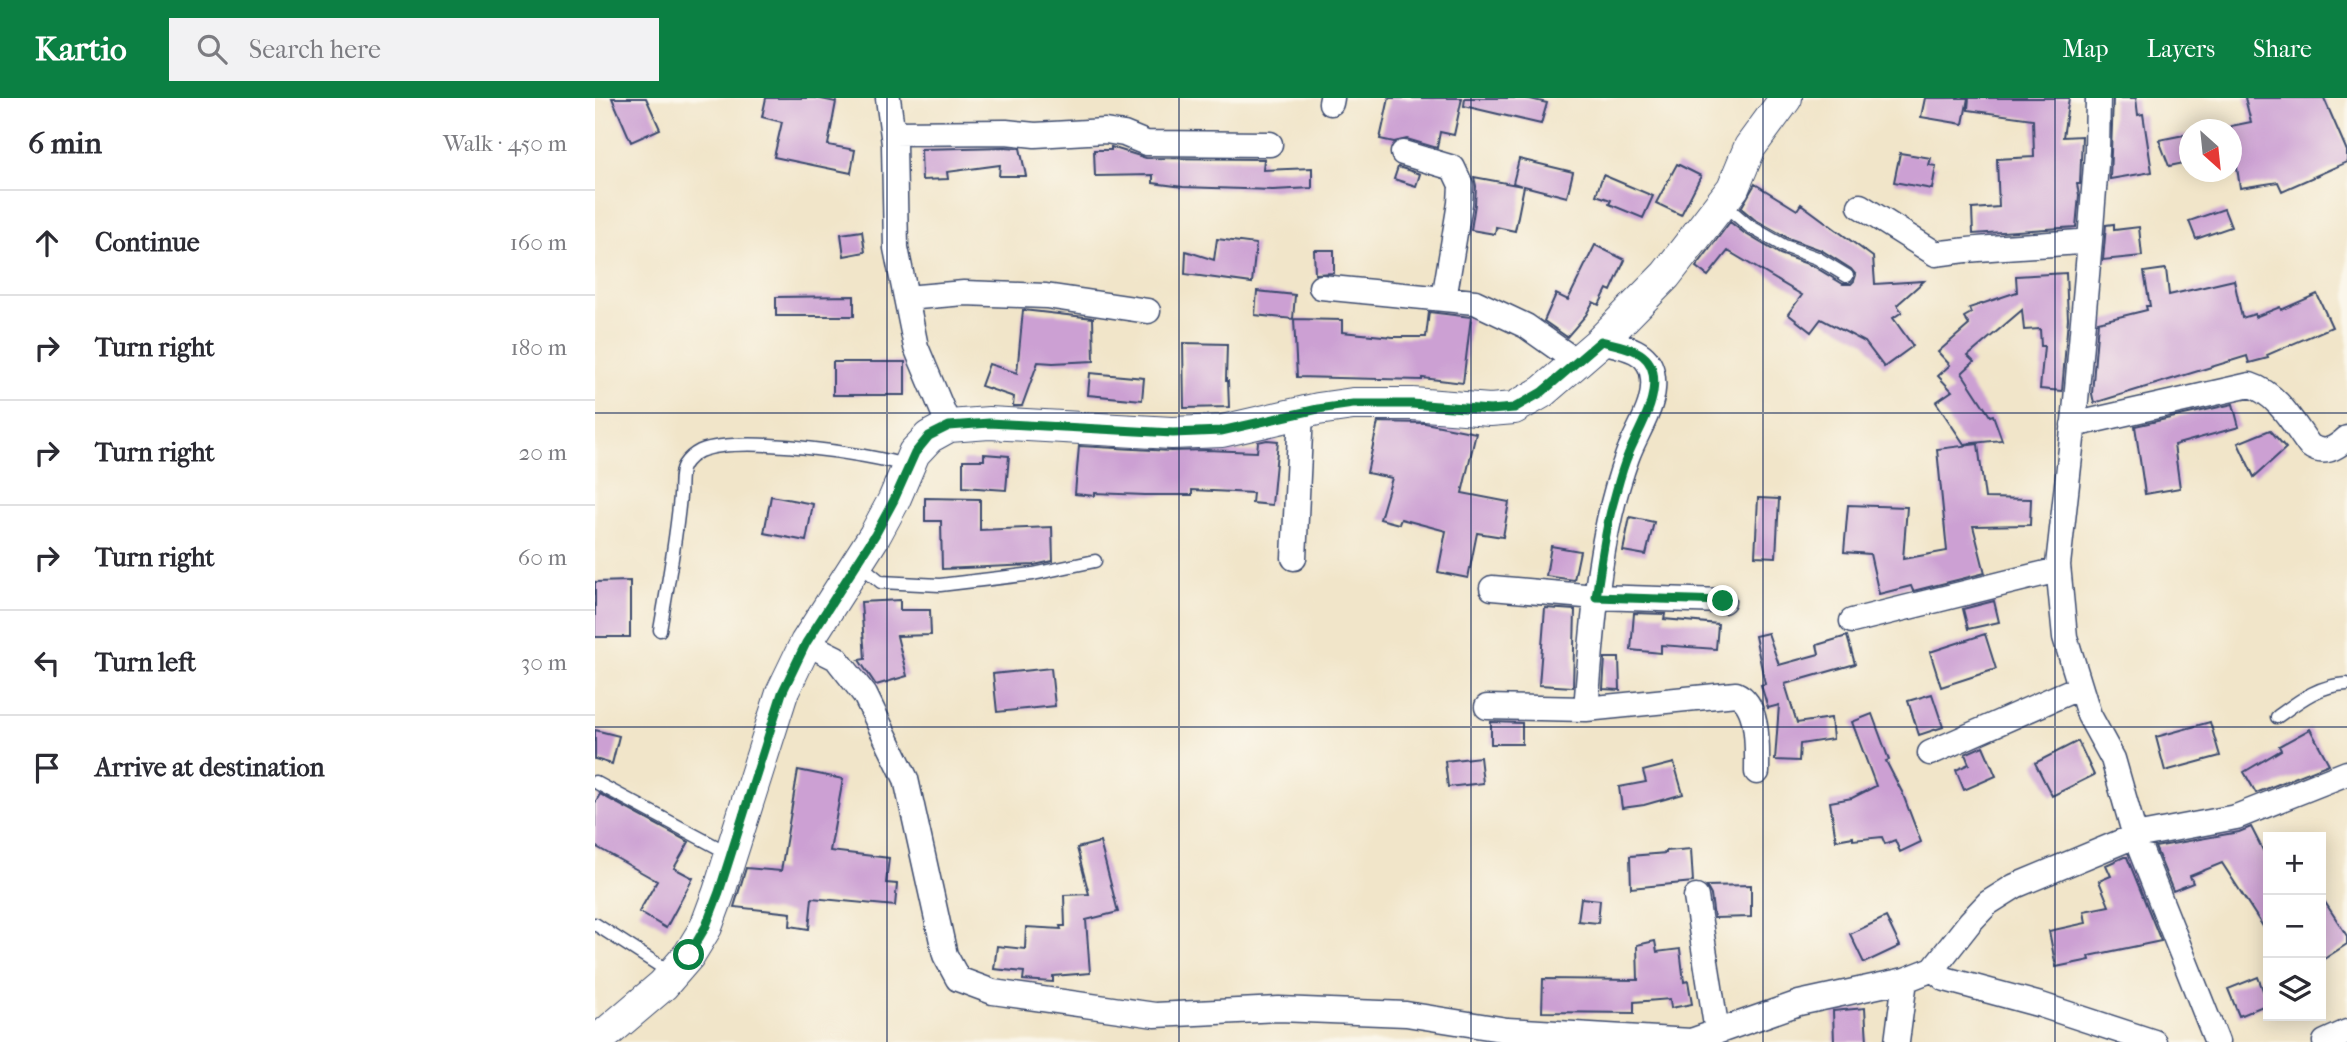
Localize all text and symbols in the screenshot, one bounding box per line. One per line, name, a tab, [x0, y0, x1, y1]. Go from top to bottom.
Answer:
search box	[169, 18, 659, 81]
text: Kartio	[35, 30, 127, 69]
icon: search	[193, 30, 231, 68]
text: Search here	[249, 34, 381, 65]
text: Map	[2063, 35, 2109, 63]
text: Layers	[2147, 35, 2215, 63]
text: Share	[2253, 35, 2312, 63]
north arrow	[2179, 119, 2242, 182]
text: 6 min	[28, 126, 102, 161]
text: Walk · 450 m	[443, 130, 567, 157]
icon: ahead	[28, 224, 66, 262]
text: Continue	[95, 227, 200, 258]
text: 160 m	[510, 229, 567, 256]
icon: right	[28, 329, 66, 367]
text: Turn right	[95, 332, 215, 363]
text: 180 m	[510, 334, 567, 361]
icon: right	[28, 434, 66, 472]
text: Turn right	[95, 437, 215, 468]
text: 20 m	[518, 439, 567, 466]
icon: right	[28, 539, 66, 577]
text: Turn right	[95, 542, 215, 573]
text: 60 m	[518, 544, 567, 571]
route end	[1707, 585, 1738, 616]
icon: left	[28, 644, 66, 682]
text: Turn left	[95, 647, 196, 678]
text: 30 m	[521, 649, 567, 676]
icon: arrive	[28, 749, 66, 787]
text: Arrive at destination	[95, 752, 325, 783]
map controls	[2263, 832, 2326, 1021]
button: +	[2263, 832, 2326, 895]
button: −	[2263, 895, 2326, 958]
route start	[673, 939, 704, 970]
button: layers	[2263, 958, 2326, 1021]

